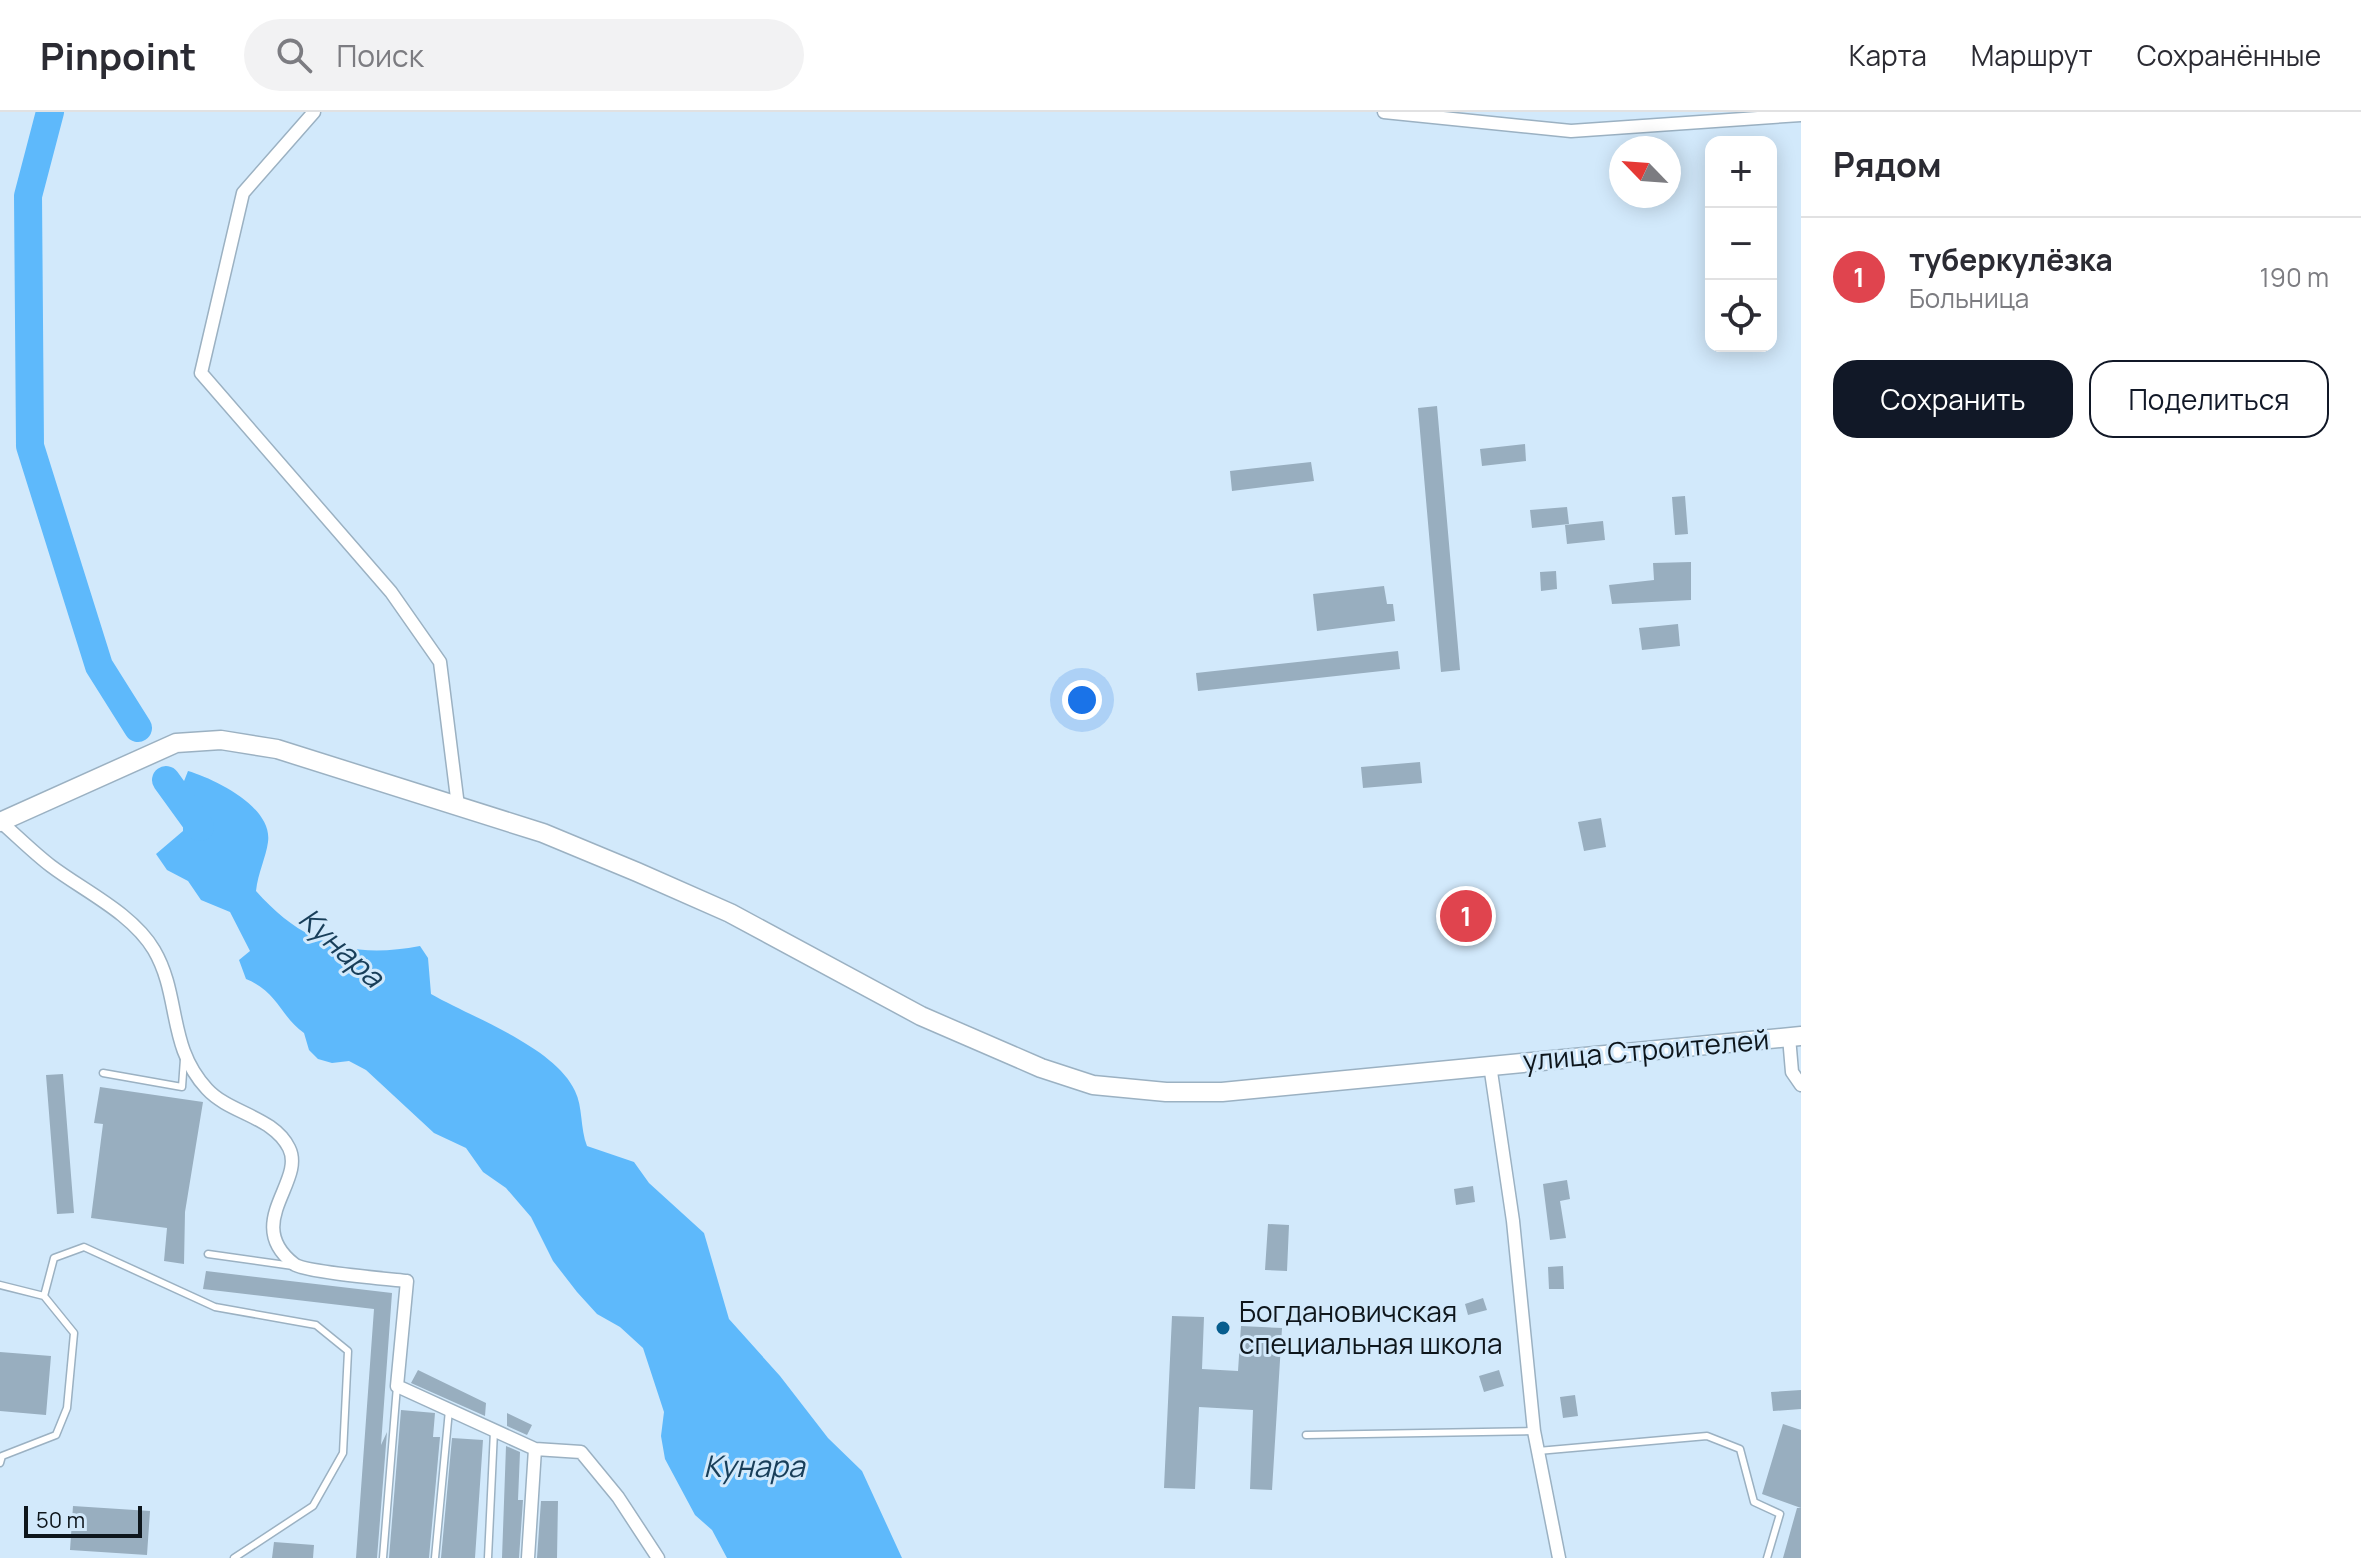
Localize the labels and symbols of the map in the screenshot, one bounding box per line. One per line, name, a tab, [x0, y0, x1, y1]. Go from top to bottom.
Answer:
north arrow	[1609, 136, 1681, 208]
your location	[1062, 680, 1102, 720]
pin: 1	[1440, 886, 1492, 946]
water label: Кунара	[291, 898, 394, 997]
street label: улица Строителей	[1521, 1019, 1771, 1079]
place label: Богдановичская специальная школа	[1239, 1292, 1502, 1362]
marker: Богдановичская специальная школа	[1214, 1319, 1232, 1337]
water label: Кунара	[703, 1445, 806, 1486]
scale bar	[24, 1502, 142, 1538]

